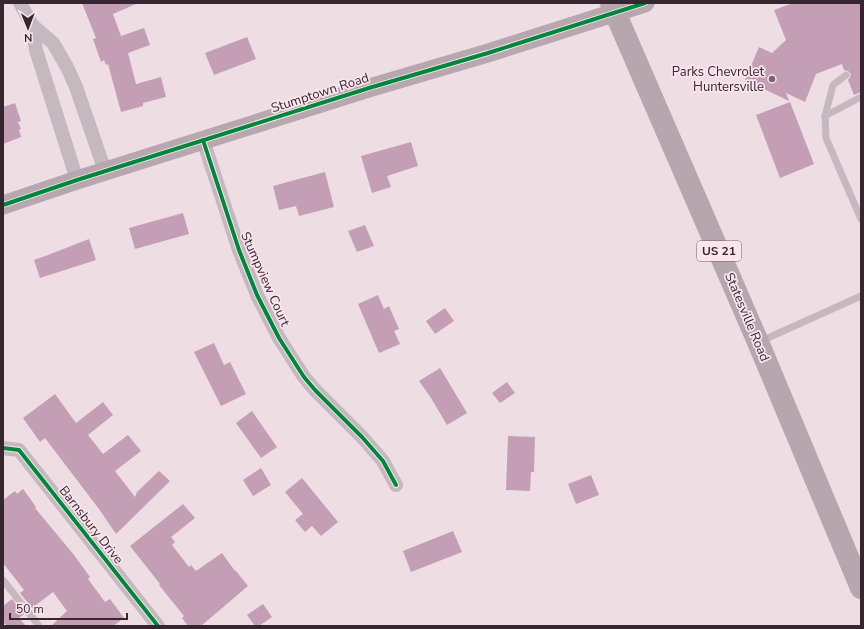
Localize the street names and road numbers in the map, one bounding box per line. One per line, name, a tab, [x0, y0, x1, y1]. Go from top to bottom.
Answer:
street label: Stumptown Road	[269, 69, 371, 117]
street label: Stumpview Court	[236, 229, 294, 329]
road number: US 21	[697, 241, 741, 261]
street label: Statesville Road	[720, 270, 774, 364]
street label: Barnsbury Drive	[55, 482, 127, 568]

